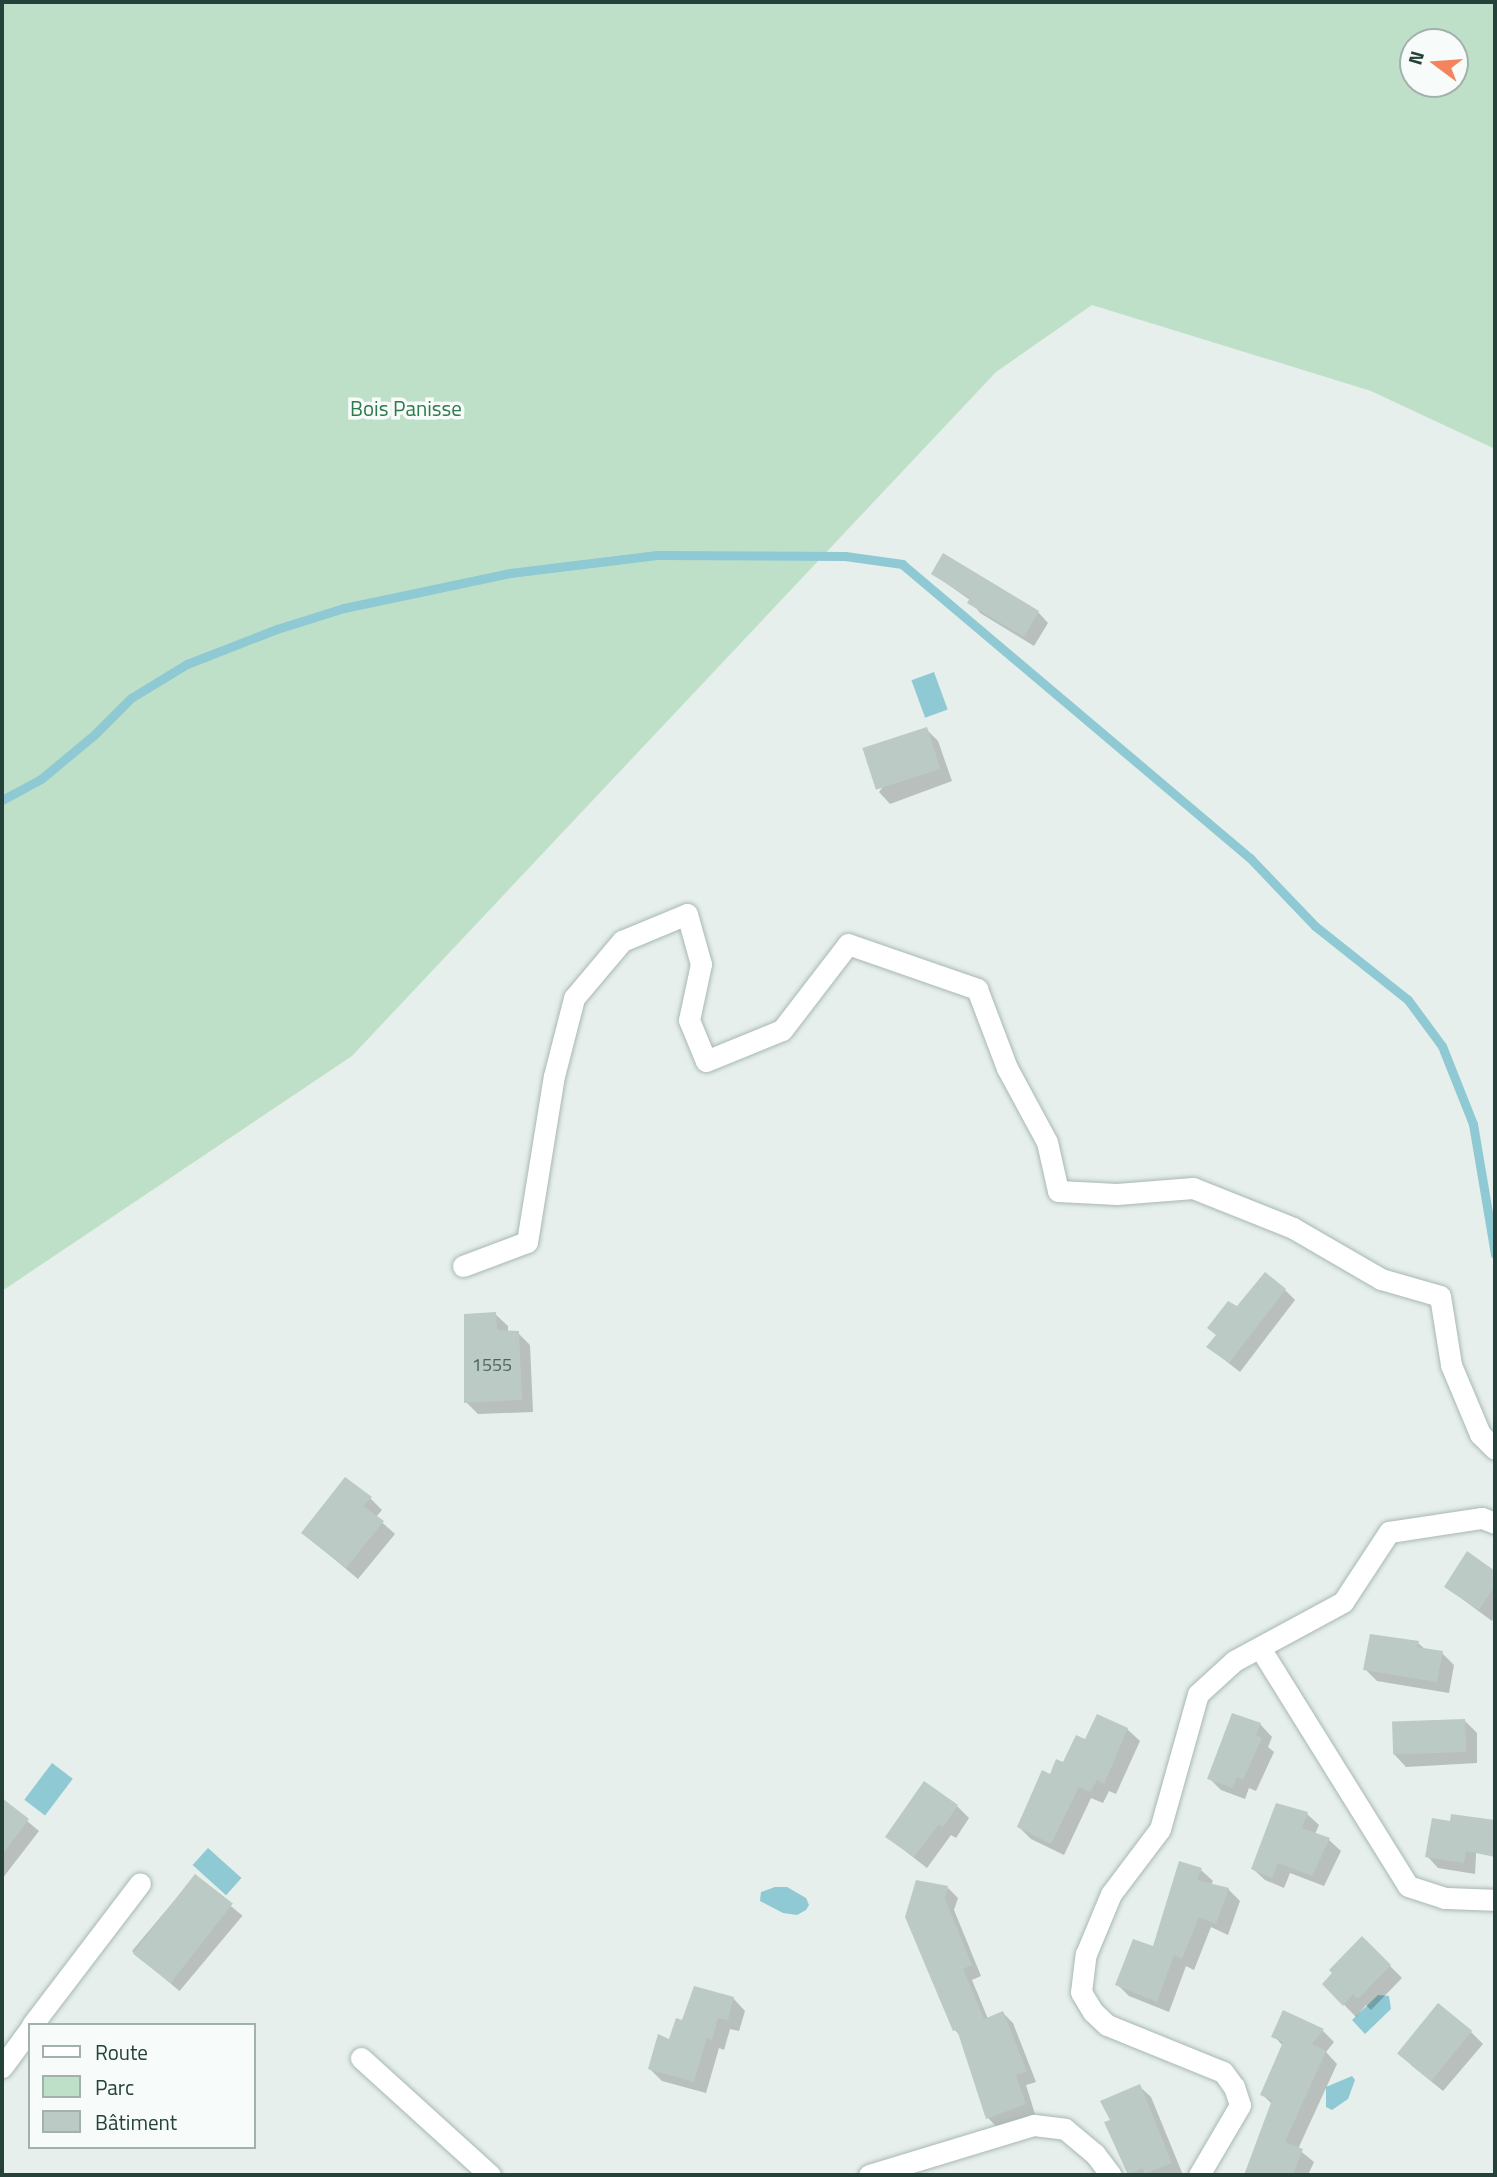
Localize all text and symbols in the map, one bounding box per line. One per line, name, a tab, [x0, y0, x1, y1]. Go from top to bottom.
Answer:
north arrow	[1399, 28, 1469, 98]
text: N	[1399, 47, 1431, 68]
park label: Bois Panisse	[350, 395, 462, 421]
house number: 1555	[472, 1354, 512, 1376]
legend	[28, 2023, 256, 2149]
text: Route	[95, 2036, 148, 2068]
text: Parc	[95, 2071, 134, 2103]
text: Bâtiment	[95, 2106, 177, 2138]

